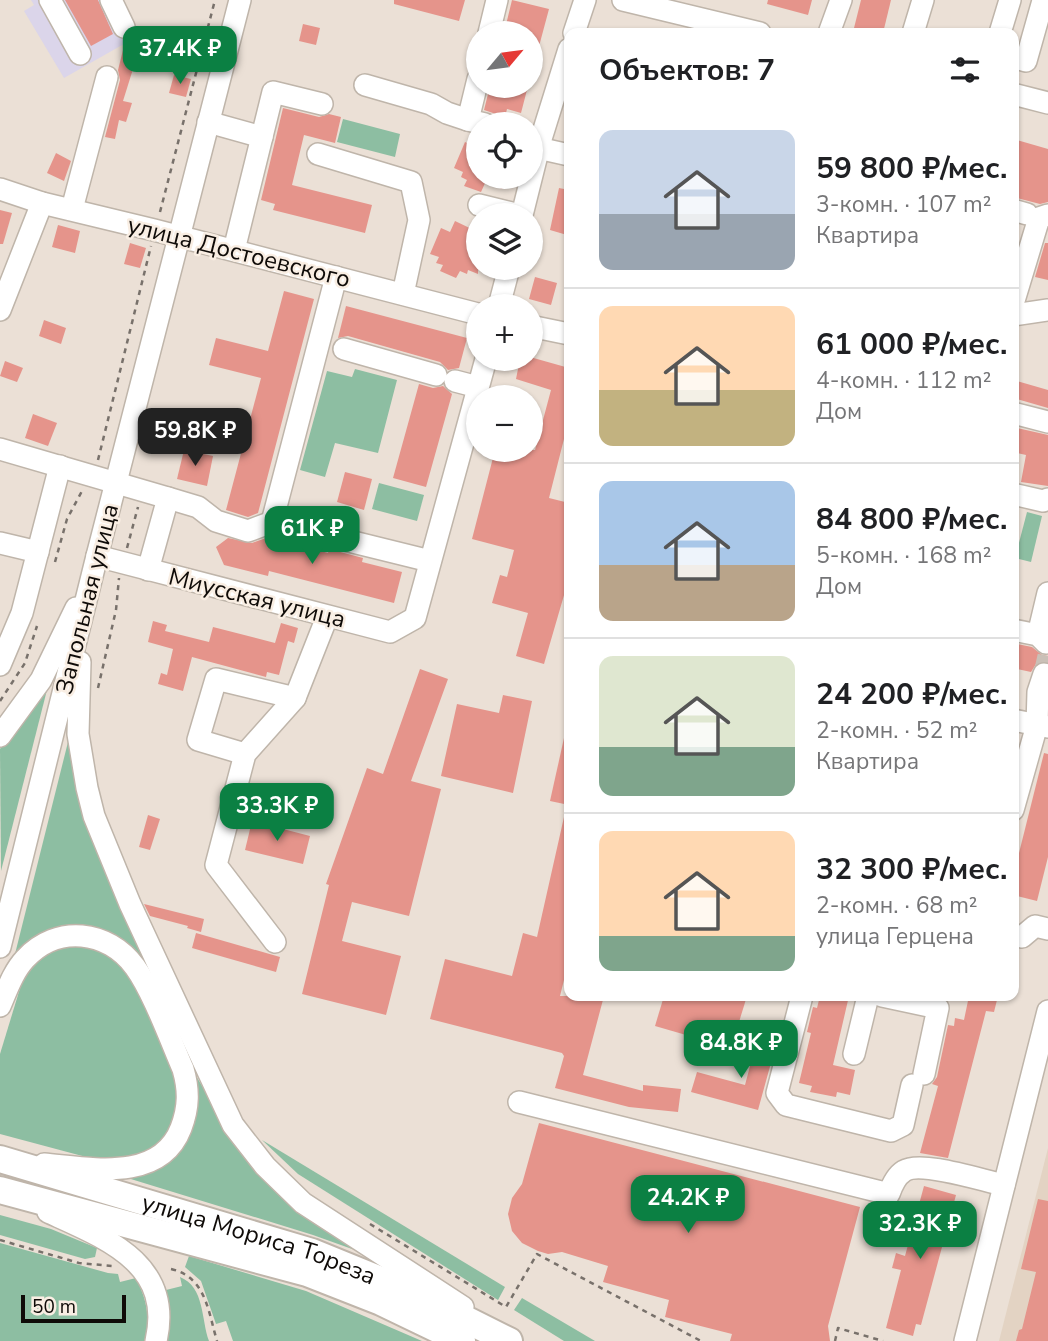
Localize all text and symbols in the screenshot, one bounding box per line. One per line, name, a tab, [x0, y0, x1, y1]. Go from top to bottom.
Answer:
north arrow	[466, 21, 542, 98]
map controls	[466, 21, 543, 462]
pin: 37.4K ₽	[115, 27, 245, 86]
text: 37.4K ₽	[139, 33, 221, 64]
text: Объектов: 7	[599, 50, 775, 91]
icon: filters	[946, 51, 984, 89]
button: locate	[466, 112, 543, 189]
text: 59 800 ₽/мес.	[816, 148, 1007, 189]
icon: home	[655, 158, 739, 242]
text: 3-комн. · 107 m²	[816, 189, 991, 220]
button: layers	[466, 203, 543, 280]
street label: улица Достоевского	[124, 209, 354, 295]
text: Квартира	[816, 220, 919, 251]
button: +	[466, 294, 543, 371]
text: 61 000 ₽/мес.	[816, 324, 1007, 365]
icon: home	[655, 334, 739, 418]
text: 4-комн. · 112 m²	[816, 365, 991, 396]
button: −	[466, 385, 543, 462]
text: Дом	[816, 396, 862, 427]
pin: 59.8K ₽	[130, 408, 260, 468]
text: 59.8K ₽	[154, 415, 236, 446]
text: 84 800 ₽/мес.	[816, 499, 1007, 540]
street label: Запольная улица	[48, 500, 126, 698]
pin: 61K ₽	[263, 506, 361, 566]
icon: home	[655, 509, 739, 593]
text: 61K ₽	[281, 513, 343, 544]
text: 5-комн. · 168 m²	[816, 540, 991, 571]
street label: Миусская улица	[165, 561, 349, 635]
text: Дом	[816, 571, 862, 602]
text: 24 200 ₽/мес.	[816, 674, 1007, 715]
icon: home	[655, 684, 739, 768]
text: 2-комн. · 52 m²	[816, 715, 978, 746]
text: Квартира	[816, 746, 919, 777]
pin: 33.3K ₽	[212, 784, 342, 843]
text: 33.3K ₽	[236, 790, 318, 821]
text: 32 300 ₽/мес.	[816, 849, 1007, 890]
icon: home	[655, 859, 739, 943]
text: 2-комн. · 68 m²	[816, 890, 978, 921]
text: улица Герцена	[816, 921, 974, 952]
pin: 84.8K ₽	[676, 1020, 806, 1080]
text: 84.8K ₽	[700, 1027, 782, 1058]
pin: 24.2K ₽	[623, 1176, 753, 1235]
text: 24.2K ₽	[647, 1182, 729, 1213]
street label: улица Мориса Тореза	[138, 1186, 381, 1292]
pin: 32.3K ₽	[855, 1202, 985, 1261]
text: 32.3K ₽	[879, 1208, 961, 1239]
scale bar	[21, 1292, 126, 1324]
text: 50 m	[32, 1294, 76, 1320]

